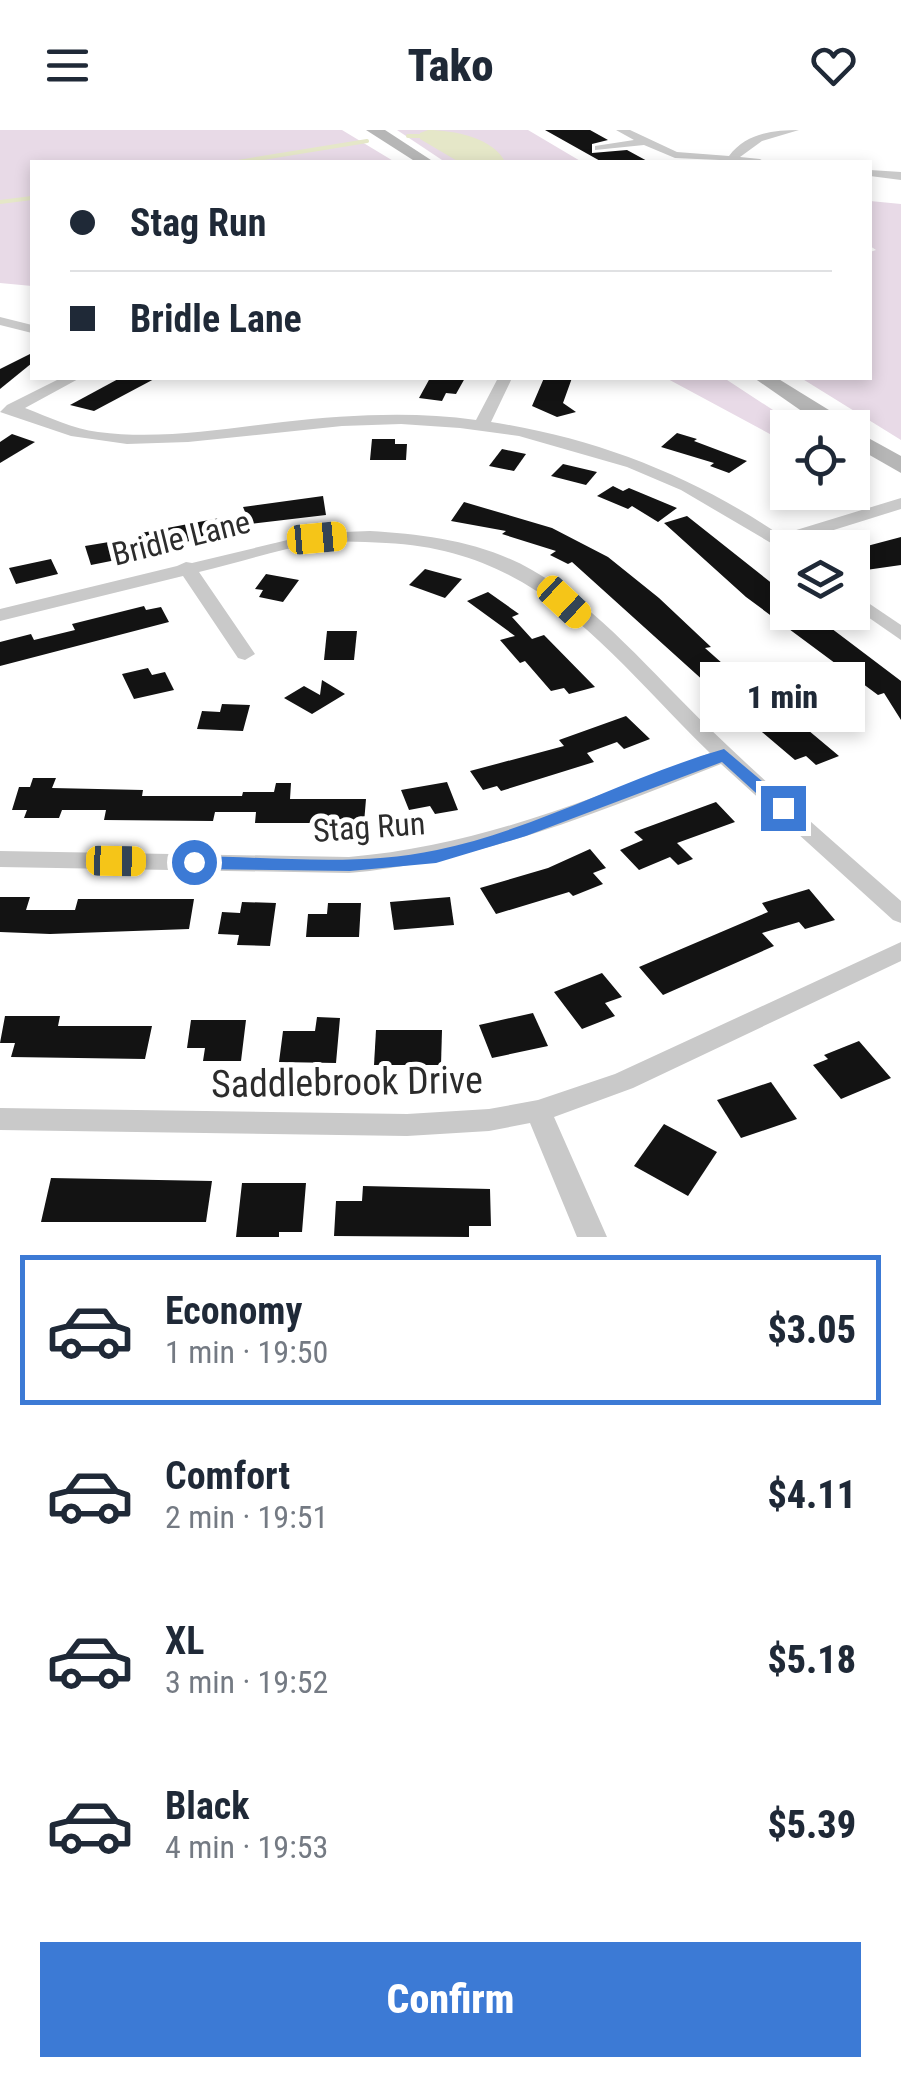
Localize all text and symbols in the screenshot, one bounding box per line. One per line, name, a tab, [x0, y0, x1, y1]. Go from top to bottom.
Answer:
icon: menu	[40, 38, 95, 93]
icon: heart	[806, 38, 861, 93]
text: Tako	[407, 39, 494, 92]
text: Stag Run	[130, 201, 266, 245]
text: Bridle Lane	[130, 297, 302, 341]
map controls	[770, 410, 870, 630]
button: locate	[770, 410, 870, 510]
street label: Bridle Lane	[108, 502, 254, 574]
car	[286, 520, 348, 556]
button: layers	[770, 530, 870, 630]
car	[532, 571, 596, 633]
callout: 1 min	[700, 663, 866, 733]
text: 1 min	[747, 678, 818, 716]
route end	[761, 786, 806, 831]
street label: Stag Run	[312, 804, 426, 850]
route start	[172, 840, 217, 885]
car	[86, 845, 146, 877]
street label: Saddlebrook Drive	[211, 1058, 483, 1106]
icon: car	[45, 1285, 135, 1375]
text: Economy	[165, 1289, 302, 1333]
text: $3.05	[767, 1308, 856, 1352]
text: 1 min · 19:50	[165, 1333, 328, 1371]
icon: car	[45, 1450, 135, 1540]
text: Comfort	[165, 1454, 290, 1498]
text: $4.11	[767, 1473, 856, 1517]
text: 2 min · 19:51	[165, 1498, 328, 1536]
icon: car	[45, 1615, 135, 1705]
text: XL	[165, 1619, 204, 1663]
text: $5.18	[767, 1638, 856, 1682]
text: 3 min · 19:52	[165, 1663, 328, 1701]
icon: car	[45, 1780, 135, 1870]
text: Black	[165, 1784, 249, 1828]
text: $5.39	[767, 1803, 856, 1847]
text: 4 min · 19:53	[165, 1828, 328, 1866]
button: Confirm	[40, 1942, 861, 2057]

